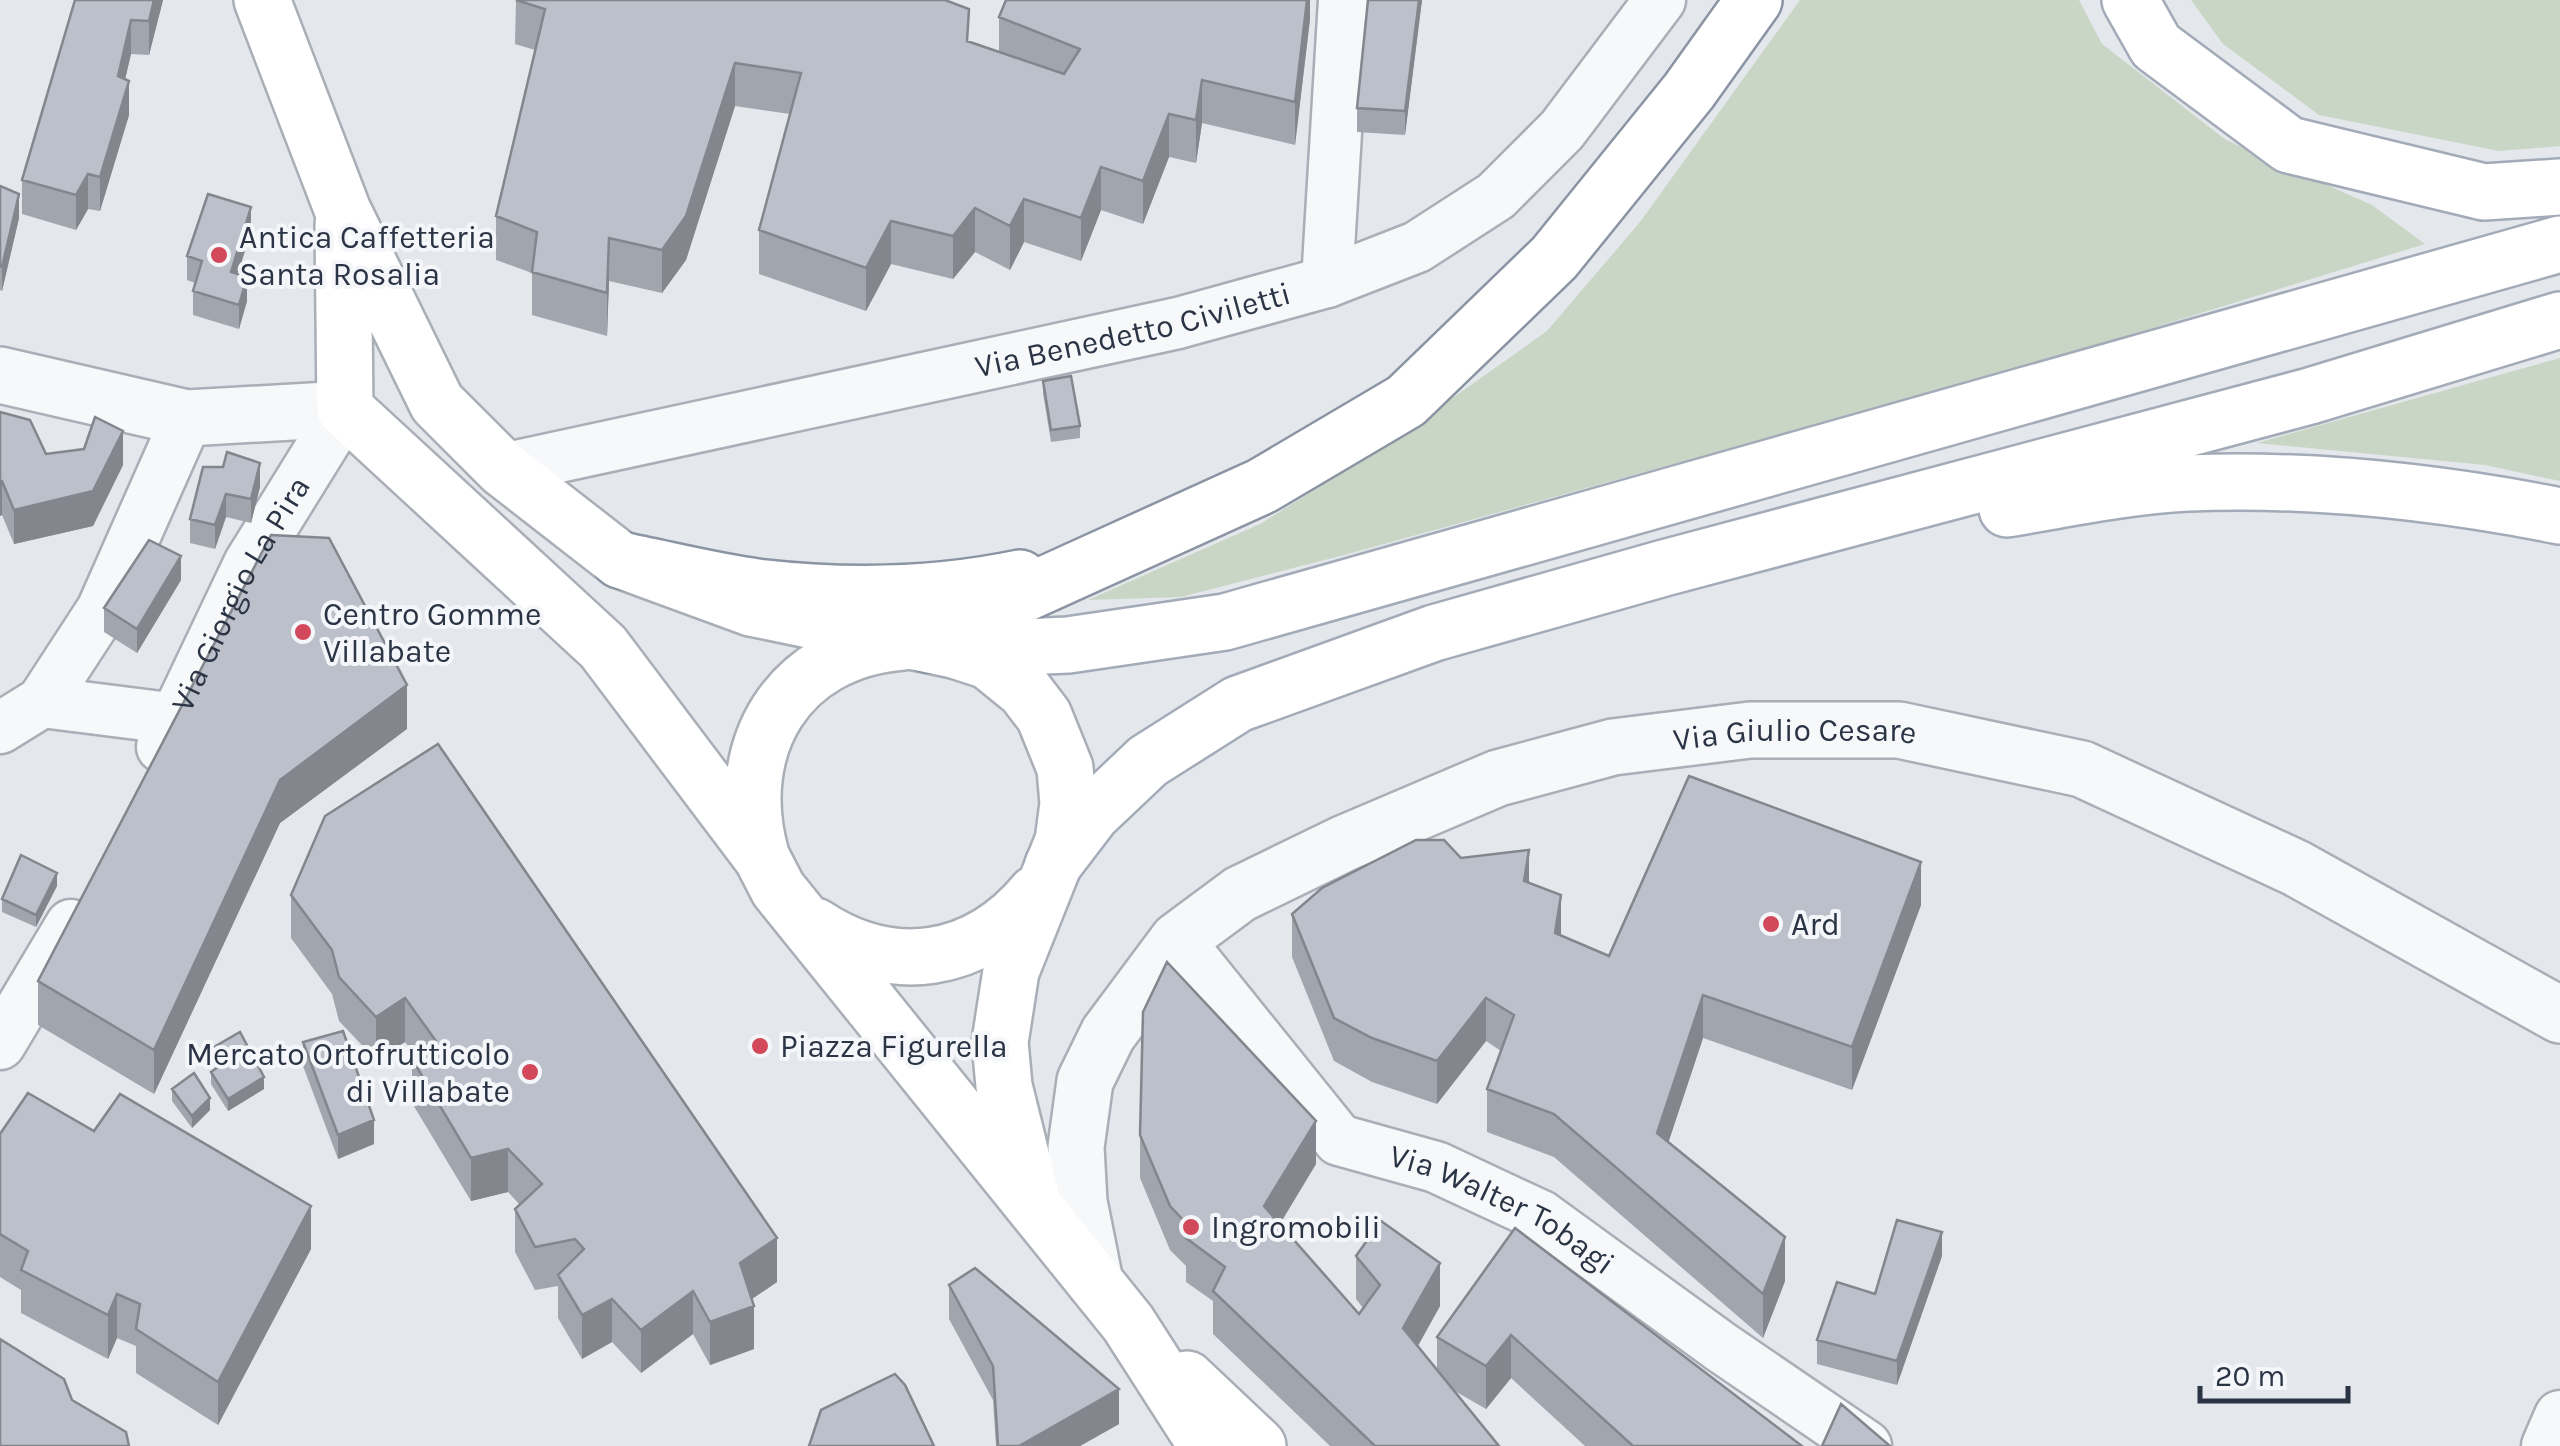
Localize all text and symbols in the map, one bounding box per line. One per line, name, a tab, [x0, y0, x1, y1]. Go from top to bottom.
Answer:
place label: Antica Caffetteria Santa Rosalia	[239, 219, 495, 293]
marker: Antica Caffetteria Santa Rosalia	[208, 244, 230, 266]
street label: Via Benedetto Civiletti	[971, 274, 1295, 385]
street label: Via Giorgio La Pira	[163, 469, 317, 717]
place label: Centro Gomme Villabate	[323, 596, 541, 670]
marker: Centro Gomme Villabate	[292, 621, 314, 643]
street label: Via Giulio Cesare	[1671, 712, 1921, 758]
place label: Ard	[1791, 906, 1840, 943]
marker: Ard	[1760, 913, 1782, 935]
place label: Piazza Figurella	[780, 1028, 1008, 1065]
marker: Piazza Figurella	[749, 1035, 771, 1057]
place label: Mercato Ortofrutticolo di Villabate	[186, 1036, 510, 1110]
marker: Mercato Ortofrutticolo di Villabate	[519, 1061, 541, 1083]
street label: Via Walter Tobagi	[1385, 1136, 1622, 1282]
place label: Ingromobili	[1211, 1209, 1381, 1246]
marker: Ingromobili	[1180, 1216, 1202, 1238]
scale bar	[2200, 1341, 2348, 1403]
text: 20 m	[2215, 1358, 2285, 1394]

